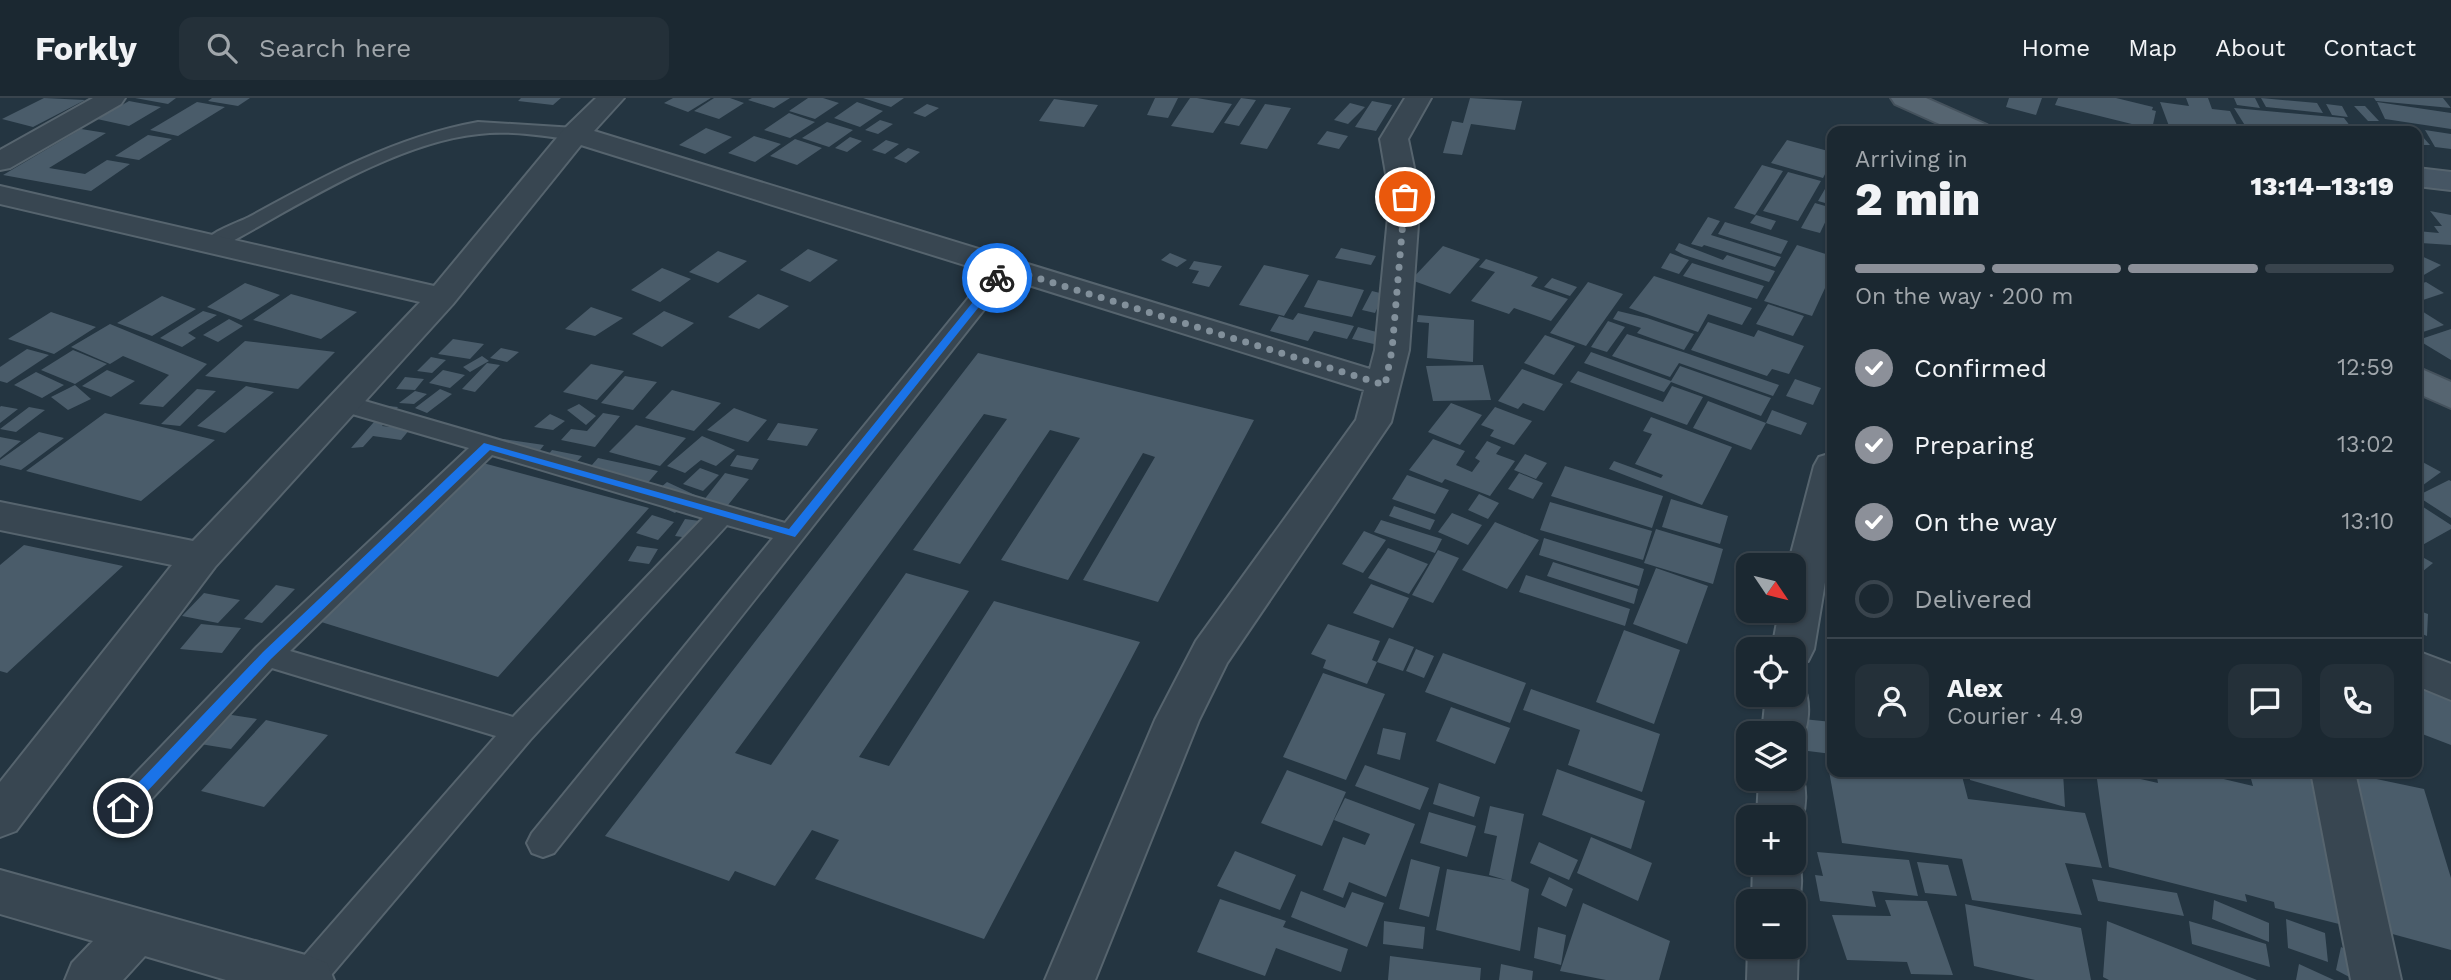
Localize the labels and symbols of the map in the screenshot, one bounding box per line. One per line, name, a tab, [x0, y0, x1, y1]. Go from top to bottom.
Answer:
pin	[1375, 167, 1435, 227]
courier	[962, 243, 1032, 313]
north arrow	[1736, 553, 1806, 623]
pin	[93, 778, 153, 838]

